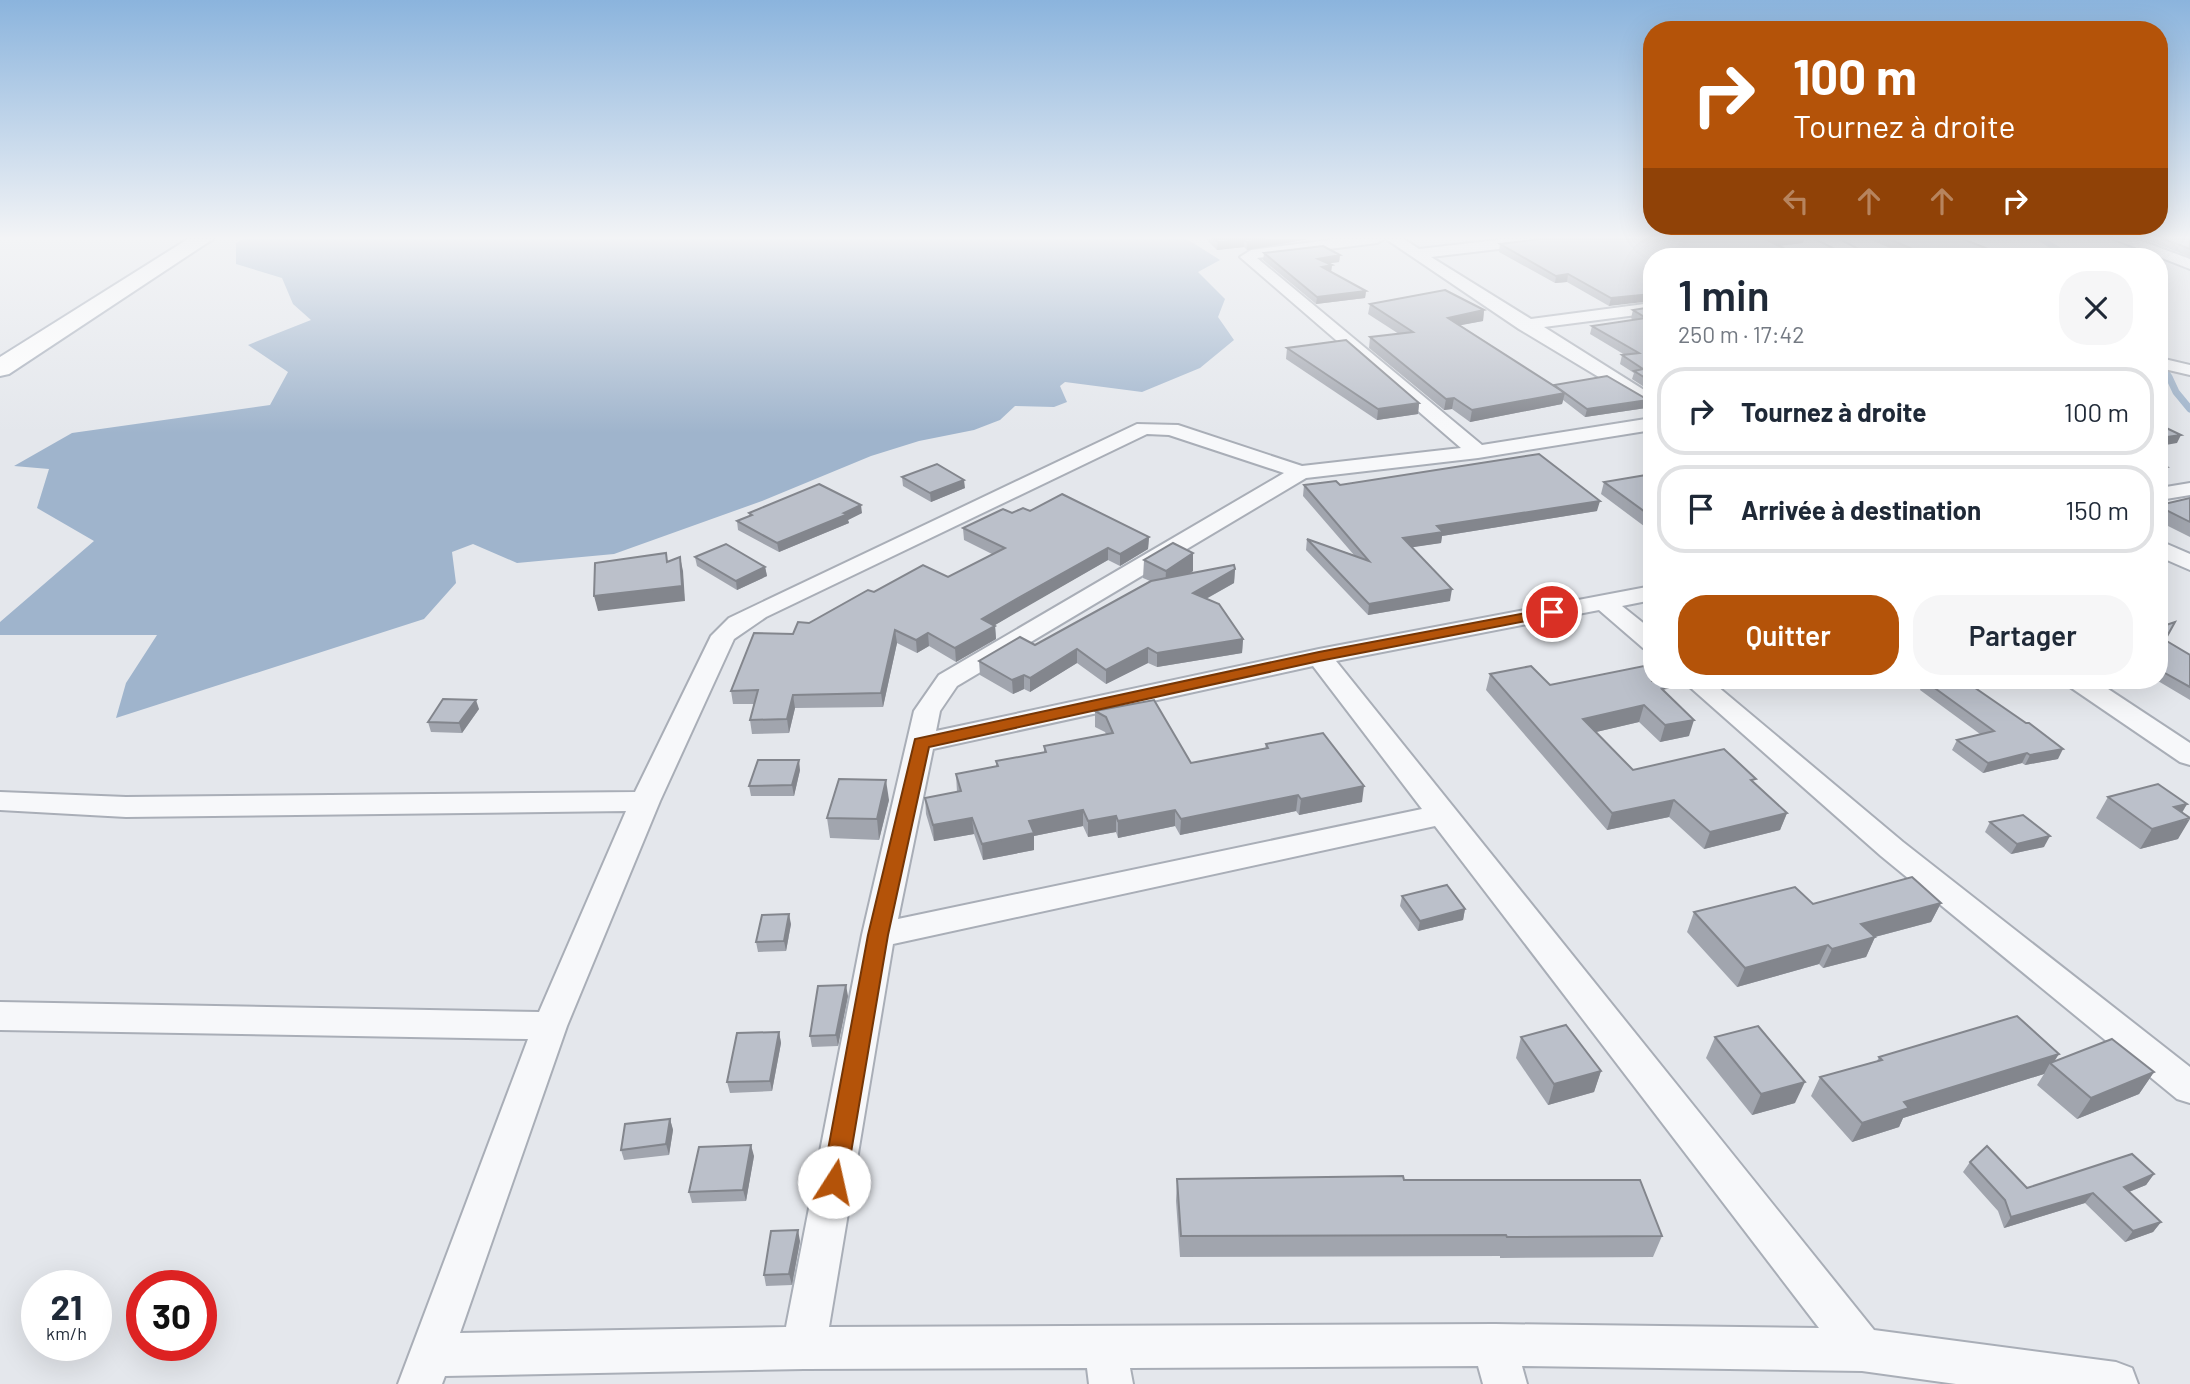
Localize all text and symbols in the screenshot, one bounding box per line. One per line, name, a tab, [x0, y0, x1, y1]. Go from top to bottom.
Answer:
text: 100 m	[1793, 46, 1917, 105]
icon: right	[1678, 49, 1769, 140]
text: Tournez à droite	[1793, 106, 2015, 144]
icon: left	[1777, 182, 1815, 220]
icon: ahead	[1850, 182, 1888, 220]
icon: ahead	[1923, 182, 1961, 220]
icon: right	[1996, 182, 2034, 220]
text: 1 min	[1678, 269, 1770, 319]
button: close	[2059, 271, 2133, 345]
text: 250 m · 17:42	[1678, 320, 1805, 348]
icon: right	[1682, 392, 1720, 430]
text: Tournez à droite	[1741, 396, 1926, 427]
text: 100 m	[2064, 396, 2129, 427]
icon: arrive	[1682, 490, 1720, 528]
text: Arrivée à destination	[1741, 494, 1981, 525]
text: 150 m	[2065, 494, 2129, 525]
pin	[1522, 582, 1582, 642]
icon: arrive	[1533, 593, 1571, 631]
button: Quitter	[1678, 595, 1899, 675]
button: Partager	[1913, 595, 2133, 675]
position arrow	[797, 1145, 871, 1219]
speed limit sign: 30	[126, 1270, 217, 1361]
text: 21	[51, 1285, 82, 1327]
text: km/h	[46, 1322, 87, 1344]

